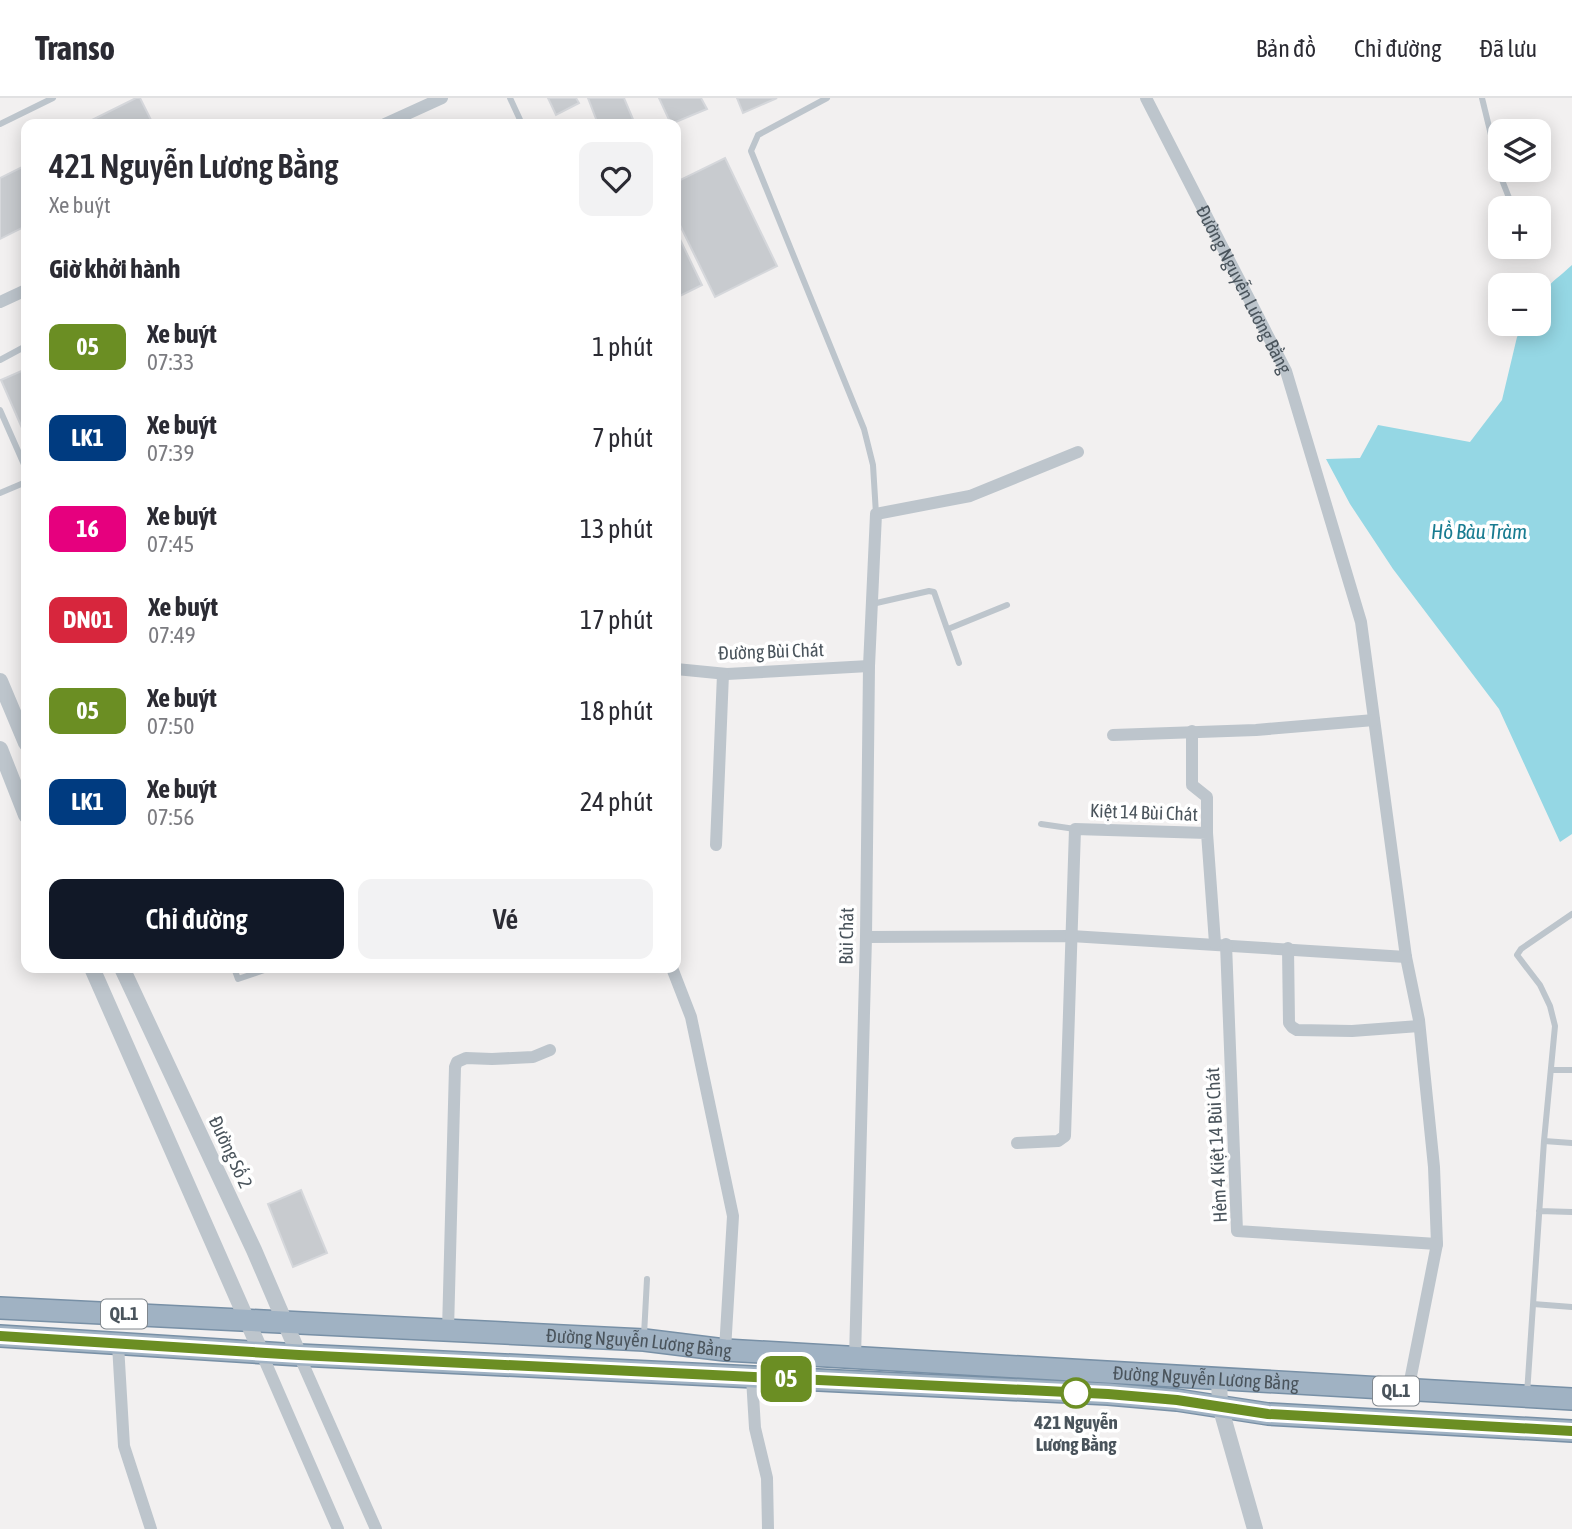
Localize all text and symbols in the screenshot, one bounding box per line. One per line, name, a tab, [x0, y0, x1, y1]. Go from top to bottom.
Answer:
text: Transo	[35, 29, 115, 67]
text: Bản đồ	[1256, 35, 1316, 62]
text: Chỉ đường	[1354, 35, 1442, 62]
text: Đã lưu	[1480, 35, 1537, 62]
map controls	[1488, 119, 1551, 336]
button: layers	[1488, 119, 1551, 182]
button: heart	[579, 142, 653, 216]
text: 421 Nguyễn Lương Bằng	[49, 147, 339, 185]
text: Xe buýt	[49, 192, 111, 218]
button: +	[1488, 196, 1551, 259]
street label: Đường Nguyễn Lương Bằng	[1192, 201, 1297, 378]
text: Giờ khởi hành	[49, 254, 180, 284]
button: −	[1488, 273, 1551, 336]
text: Xe buýt	[147, 319, 217, 349]
text: 1 phút	[592, 332, 653, 362]
text: 05	[76, 333, 99, 360]
text: 07:33	[147, 349, 194, 375]
text: Xe buýt	[147, 410, 217, 440]
text: 7 phút	[592, 423, 653, 453]
text: LK1	[71, 424, 104, 451]
text: 07:39	[147, 440, 194, 466]
text: Xe buýt	[147, 501, 217, 531]
text: 13 phút	[580, 514, 653, 544]
text: 16	[76, 515, 99, 542]
water label: Hồ Bàu Tràm	[1431, 519, 1527, 543]
text: 07:45	[147, 531, 194, 557]
text: Xe buýt	[148, 592, 218, 622]
text: 17 phút	[580, 605, 653, 635]
text: DN01	[63, 606, 113, 633]
text: 07:49	[148, 622, 196, 648]
street label: Đường Bùi Chát	[718, 638, 824, 664]
text: Xe buýt	[147, 683, 217, 713]
text: 18 phút	[580, 696, 653, 726]
text: 05	[76, 697, 99, 724]
text: 07:50	[147, 713, 194, 739]
text: Xe buýt	[147, 774, 217, 804]
text: 24 phút	[580, 787, 653, 817]
text: LK1	[71, 788, 104, 815]
street label: Kiệt 14 Bùi Chát	[1090, 799, 1198, 825]
text: 07:56	[147, 804, 194, 830]
button: Chỉ đường	[49, 879, 344, 959]
button: Vé	[358, 879, 653, 959]
street label: Bùi Chát	[835, 907, 857, 965]
street label: Hẻm 4 Kiệt 14 Bùi Chát	[1201, 1067, 1231, 1223]
street label: Đường Số 2	[205, 1112, 257, 1192]
road number: QL.1	[101, 1300, 147, 1329]
street label: Đường Nguyễn Lương Bằng	[546, 1324, 733, 1361]
line badge: 05	[754, 1356, 818, 1402]
street label: Đường Nguyễn Lương Bằng	[1112, 1361, 1300, 1394]
text: 05	[775, 1365, 797, 1392]
road number: QL.1	[1373, 1376, 1419, 1406]
marker: 421 Nguyễn Lương Bằng	[1061, 1378, 1091, 1408]
place label: 421 Nguyễn Lương Bằng	[1033, 1411, 1118, 1455]

